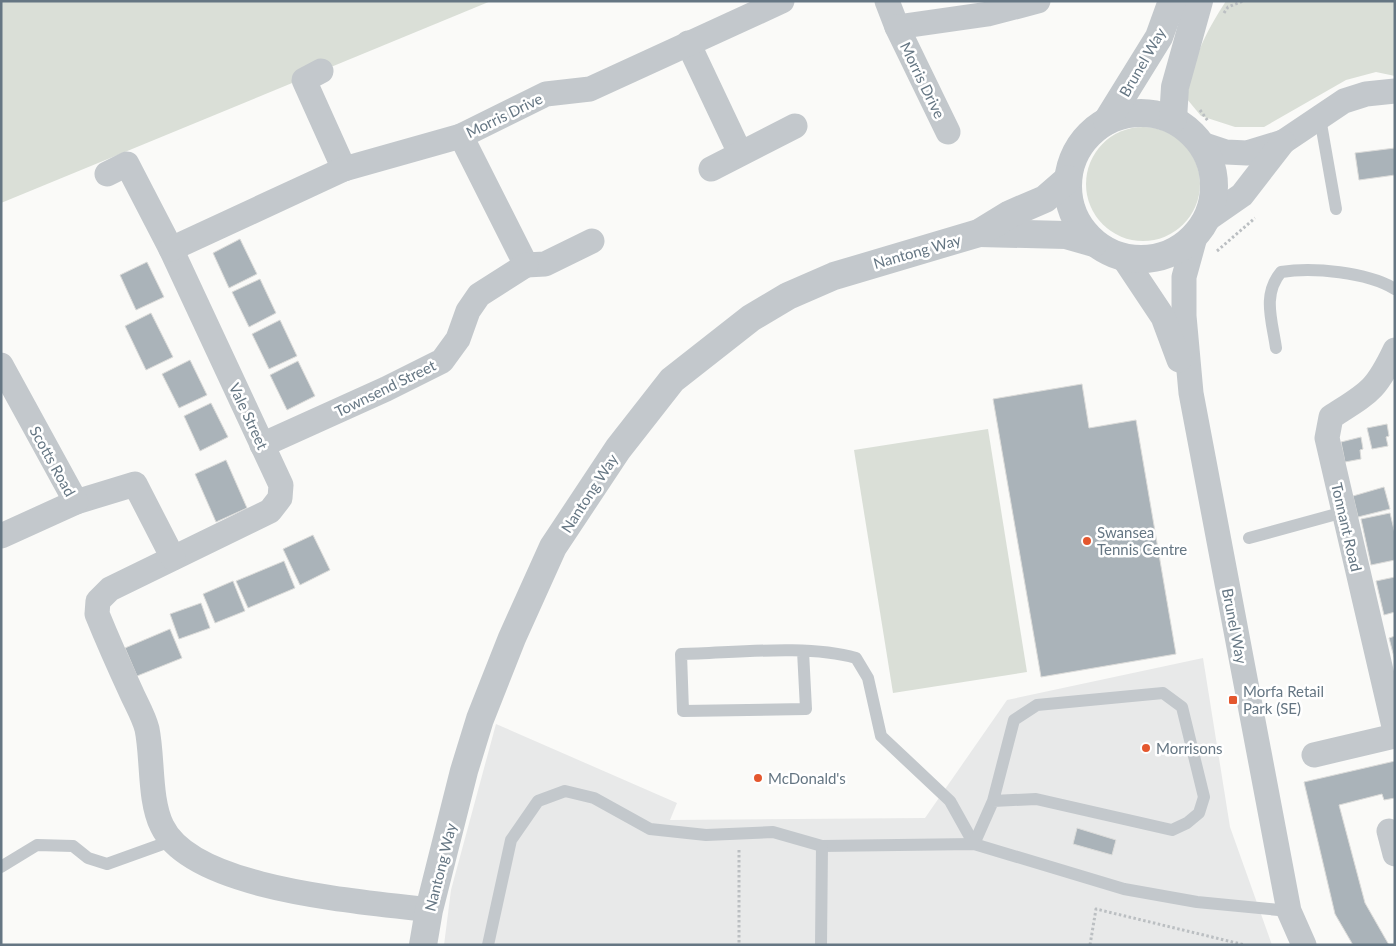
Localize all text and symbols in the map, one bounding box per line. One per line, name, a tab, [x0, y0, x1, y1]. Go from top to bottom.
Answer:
street label: Brunel Way	[1115, 24, 1169, 100]
street label: Morris Drive	[897, 39, 949, 121]
street label: Morris Drive	[463, 89, 545, 141]
street label: Nantong Way	[871, 230, 963, 272]
street label: Townsend Street	[332, 356, 439, 420]
street label: Vale Street	[226, 380, 272, 453]
street label: Scotts Road	[26, 423, 80, 499]
street label: Nantong Way	[557, 450, 621, 536]
street label: Tonnant Road	[1328, 481, 1366, 573]
place label: Swansea Tennis Centre	[1097, 523, 1187, 558]
marker: Swansea Tennis Centre	[1081, 535, 1093, 547]
street label: Brunel Way	[1219, 587, 1251, 666]
place label: Morfa Retail Park (SE)	[1243, 682, 1324, 717]
marker: Morfa Retail Park (SE)	[1227, 694, 1239, 706]
place label: Morrisons	[1156, 739, 1223, 757]
marker: Morrisons	[1140, 742, 1152, 754]
place label: McDonald's	[768, 769, 846, 787]
marker: McDonald's	[752, 772, 764, 784]
street label: Nantong Way	[420, 821, 460, 913]

